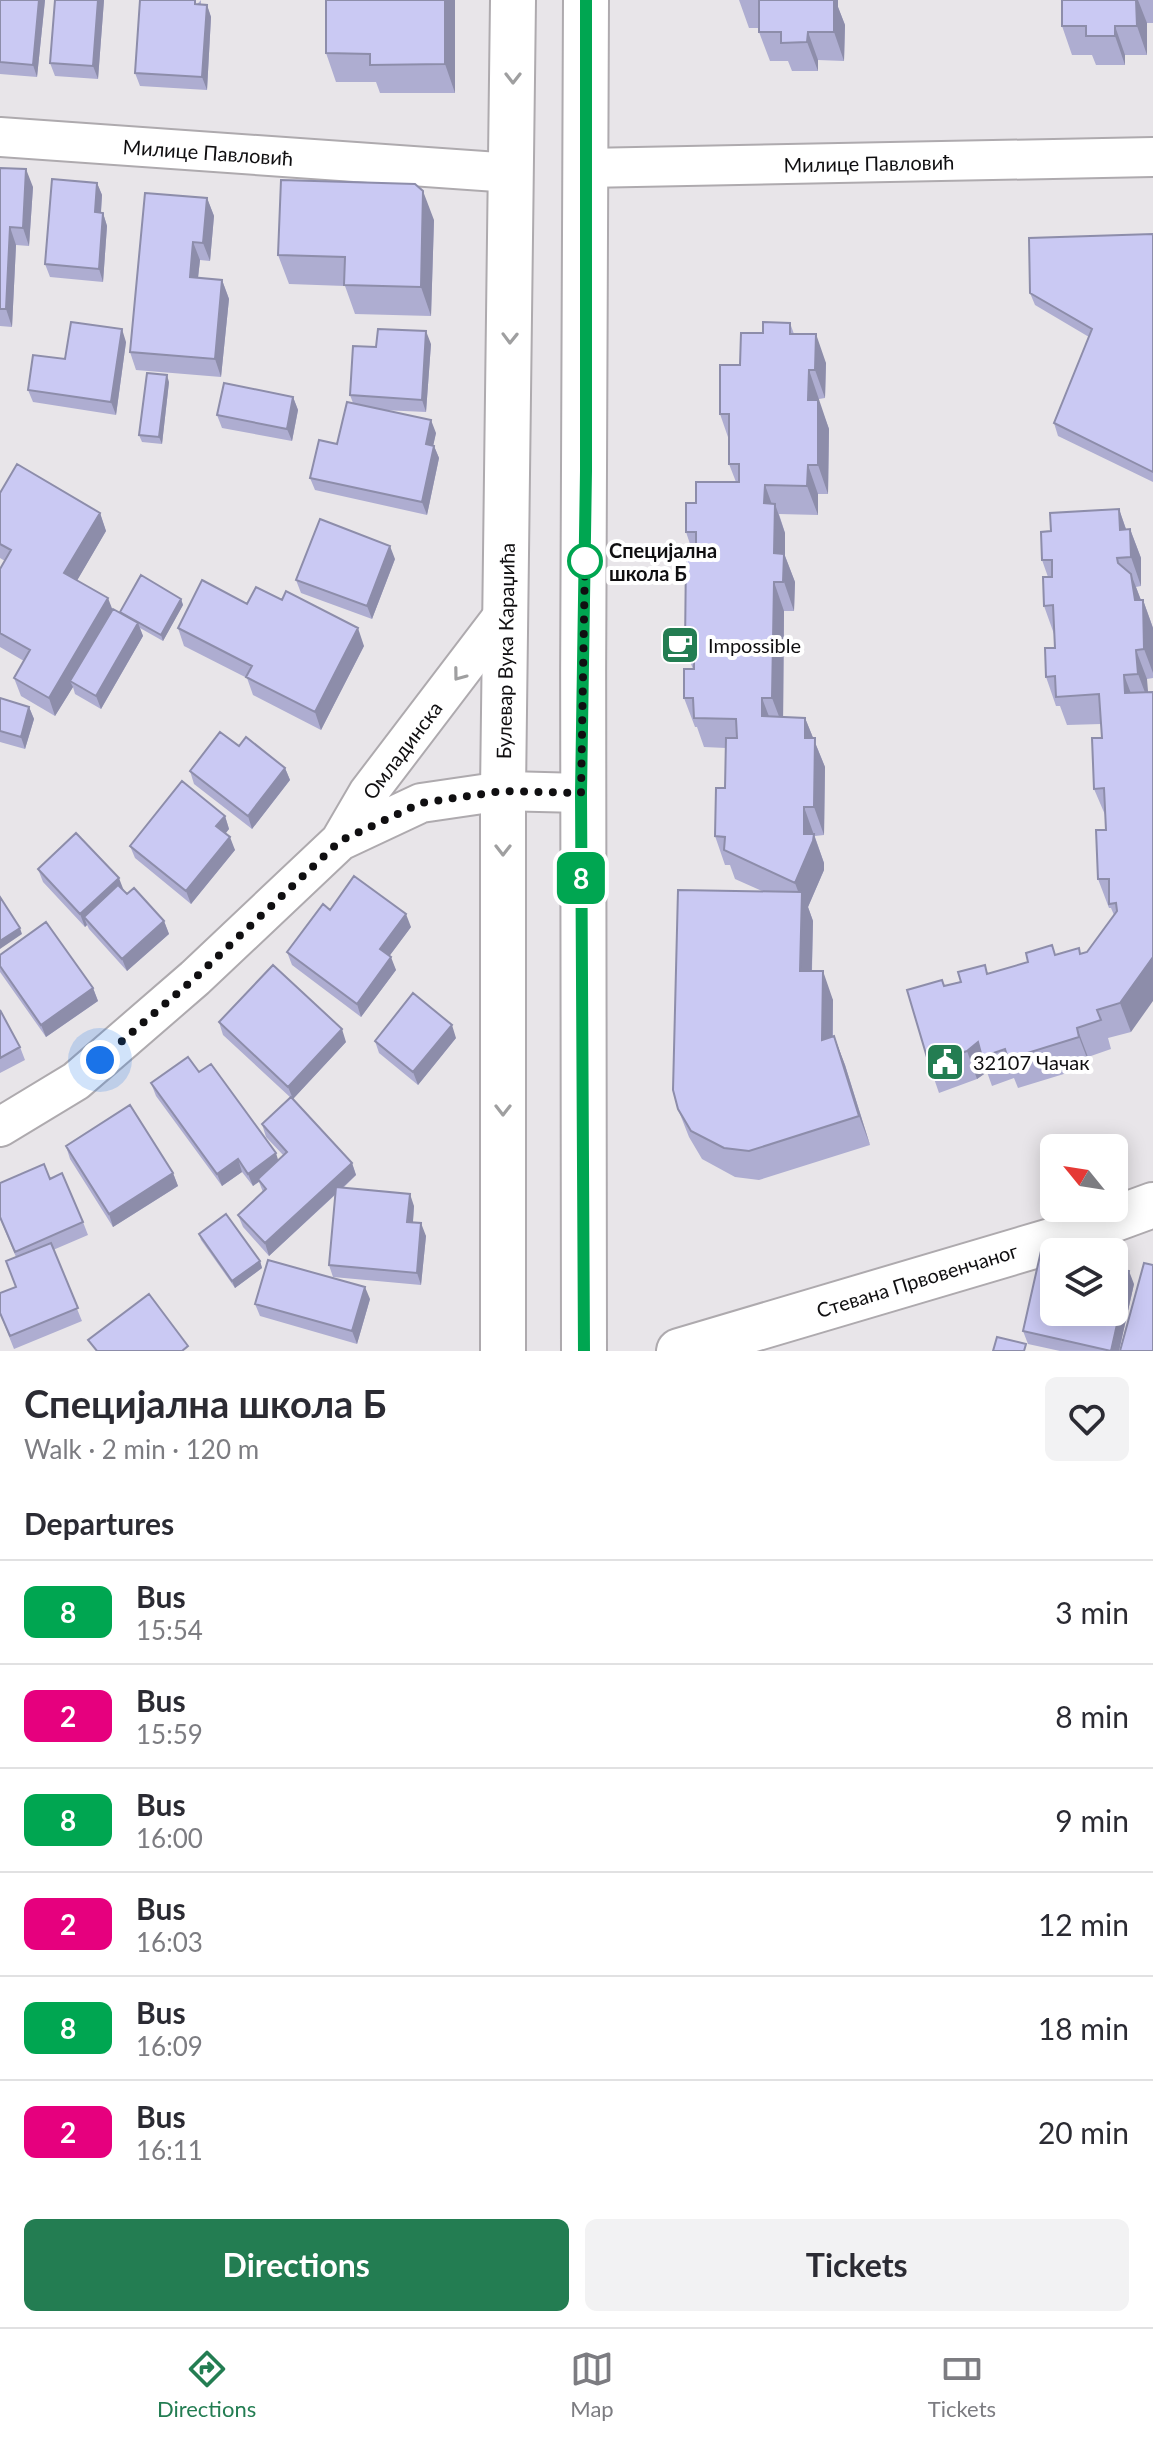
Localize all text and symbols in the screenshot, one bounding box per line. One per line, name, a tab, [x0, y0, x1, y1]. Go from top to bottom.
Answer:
one-way arrow	[504, 72, 522, 85]
street label: Милице Павловић	[122, 134, 294, 170]
street label: Милице Павловић	[783, 150, 955, 176]
one-way arrow	[501, 332, 519, 345]
place label: Специјална школа Б	[609, 538, 717, 585]
street label: Булевар Вука Караџића	[491, 543, 519, 759]
marker: Специјална школа Б	[568, 544, 602, 578]
cafe icon: Impossible	[659, 624, 701, 666]
place label: Impossible	[708, 633, 801, 657]
one-way arrow	[454, 666, 468, 681]
street label: Омладинска	[357, 696, 447, 804]
one-way arrow	[494, 844, 512, 857]
line badge: 8	[555, 852, 607, 904]
text: 8	[573, 861, 589, 895]
your location	[80, 1040, 120, 1080]
public building icon: 32107 Чачак	[924, 1041, 966, 1083]
place label: 32107 Чачак	[973, 1050, 1090, 1074]
one-way arrow	[494, 1104, 512, 1117]
north arrow	[1040, 1134, 1128, 1222]
map controls	[1040, 1134, 1128, 1326]
street label: Стевана Првовенчаног	[813, 1238, 1021, 1322]
button: layers	[1040, 1238, 1128, 1326]
button: heart	[1045, 1377, 1129, 1461]
text: Специјална школа Б	[24, 1380, 387, 1426]
text: Walk · 2 min · 120 m	[24, 1433, 259, 1465]
text: Departures	[24, 1505, 174, 1541]
text: Bus	[136, 1578, 186, 1614]
text: 3 min	[1055, 1594, 1129, 1630]
text: 8	[60, 1595, 76, 1629]
text: 15:54	[136, 1614, 203, 1646]
text: Bus	[136, 1682, 186, 1718]
text: 8 min	[1055, 1698, 1129, 1734]
text: 2	[60, 1699, 76, 1733]
text: 15:59	[136, 1718, 203, 1750]
text: Bus	[136, 1786, 186, 1822]
text: 9 min	[1055, 1802, 1129, 1838]
text: 8	[60, 1803, 76, 1837]
text: 16:00	[136, 1822, 203, 1854]
text: Bus	[136, 1890, 186, 1926]
text: 12 min	[1038, 1906, 1129, 1942]
text: 2	[60, 1907, 76, 1941]
text: 16:03	[136, 1926, 203, 1958]
text: Bus	[136, 1994, 186, 2030]
text: 18 min	[1038, 2010, 1129, 2046]
text: 8	[60, 2011, 76, 2045]
text: 16:09	[136, 2030, 203, 2062]
text: Bus	[136, 2098, 186, 2134]
text: 20 min	[1038, 2114, 1129, 2150]
text: 2	[60, 2115, 76, 2149]
text: 16:11	[136, 2134, 203, 2166]
button: Directions	[24, 2219, 569, 2311]
button: Tickets	[585, 2219, 1129, 2311]
tab: Directions	[157, 2347, 256, 2422]
tab: Map	[570, 2347, 614, 2422]
tab: Tickets	[928, 2347, 996, 2422]

